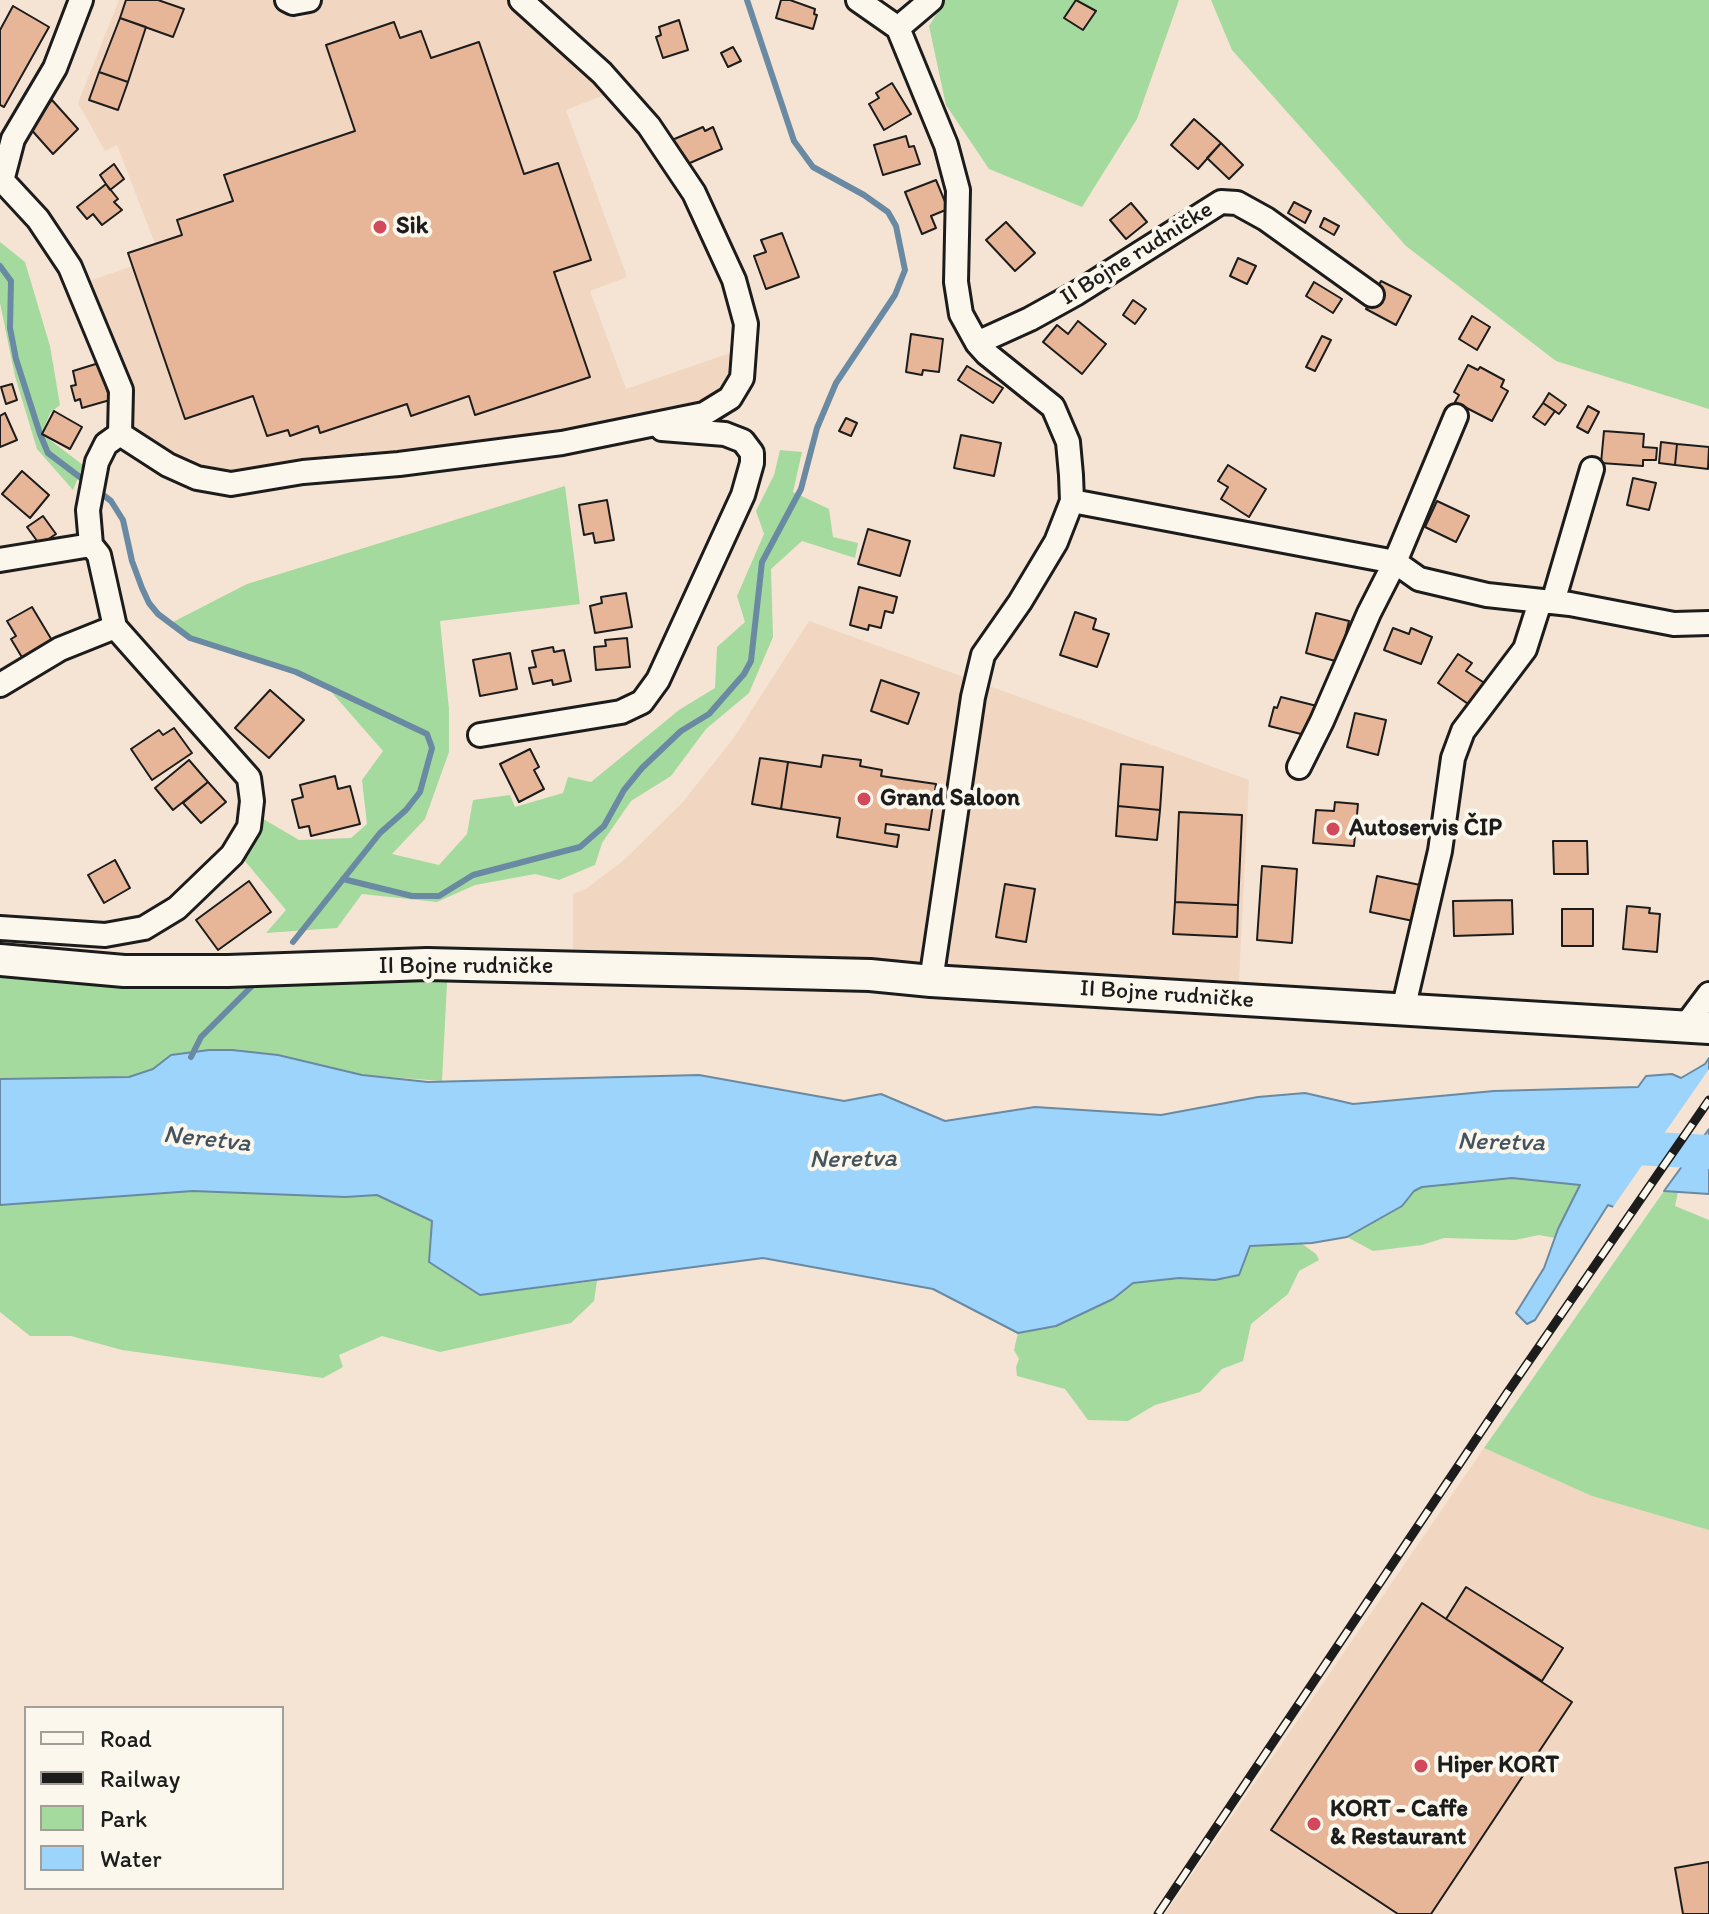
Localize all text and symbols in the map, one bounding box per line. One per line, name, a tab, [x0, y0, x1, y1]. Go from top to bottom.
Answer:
street label: II Bojne rudničke	[1055, 196, 1219, 312]
place label: Sik	[396, 213, 428, 241]
marker: Sik	[371, 218, 389, 236]
place label: Grand Saloon	[880, 785, 1020, 813]
marker: Grand Saloon	[855, 790, 873, 808]
place label: Autoservis ČIP	[1349, 815, 1502, 843]
marker: Autoservis ČIP	[1324, 820, 1342, 838]
street label: II Bojne rudničke	[379, 953, 553, 981]
street label: II Bojne rudničke	[1079, 975, 1255, 1015]
water label: Neretva	[162, 1120, 252, 1160]
water label: Neretva	[1457, 1127, 1545, 1159]
water label: Neretva	[809, 1144, 897, 1176]
legend	[24, 1706, 284, 1890]
text: Road	[100, 1724, 152, 1753]
place label: Hiper KORT	[1437, 1752, 1559, 1780]
marker: Hiper KORT	[1412, 1757, 1430, 1775]
text: Railway	[100, 1764, 180, 1793]
place label: KORT - Caffe & Restaurant	[1330, 1796, 1468, 1852]
text: Park	[100, 1804, 147, 1833]
marker: KORT - Caffe & Restaurant	[1305, 1815, 1323, 1833]
text: Water	[100, 1844, 162, 1873]

